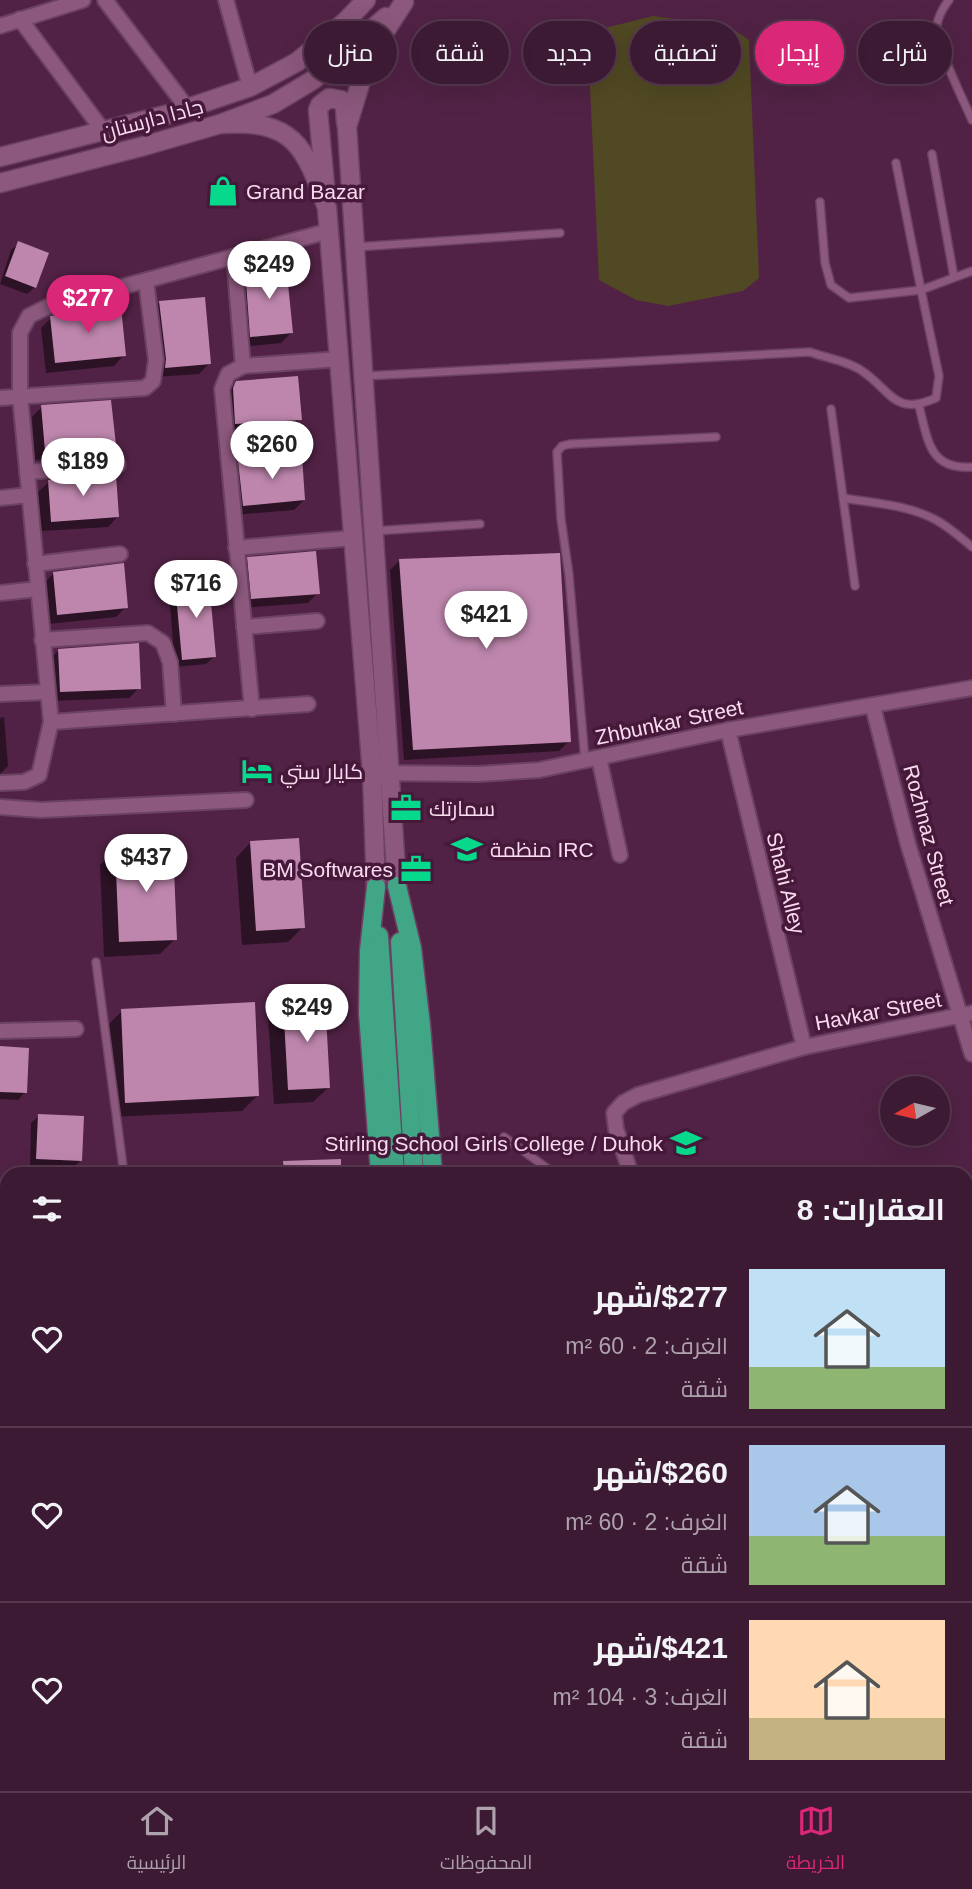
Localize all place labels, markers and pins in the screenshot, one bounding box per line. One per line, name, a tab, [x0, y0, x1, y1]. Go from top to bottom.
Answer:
shop icon: Grand Bazar	[206, 174, 240, 208]
place label: Grand Bazar	[246, 180, 365, 203]
pin: $249	[228, 242, 310, 301]
pin: $277	[47, 276, 129, 335]
pin: $260	[231, 421, 313, 481]
pin: $189	[42, 438, 124, 498]
pin: $716	[155, 560, 237, 620]
pin: $421	[445, 592, 527, 651]
hotel icon: كايار ستي	[240, 754, 274, 788]
place label: كايار ستي	[280, 760, 363, 788]
office icon: سمارتك	[389, 791, 423, 825]
place label: سمارتك	[429, 797, 495, 821]
school or university icon: منظمة IRC	[450, 832, 484, 866]
pin: $437	[105, 834, 187, 894]
place label: منظمة IRC	[490, 838, 594, 861]
office icon: BM Softwares	[399, 852, 433, 886]
place label: BM Softwares	[262, 858, 393, 881]
pin: $249	[266, 984, 348, 1044]
school or university icon: Stirling School Girls College / Duhok	[669, 1126, 703, 1160]
place label: Stirling School Girls College / Duhok	[325, 1132, 663, 1155]

